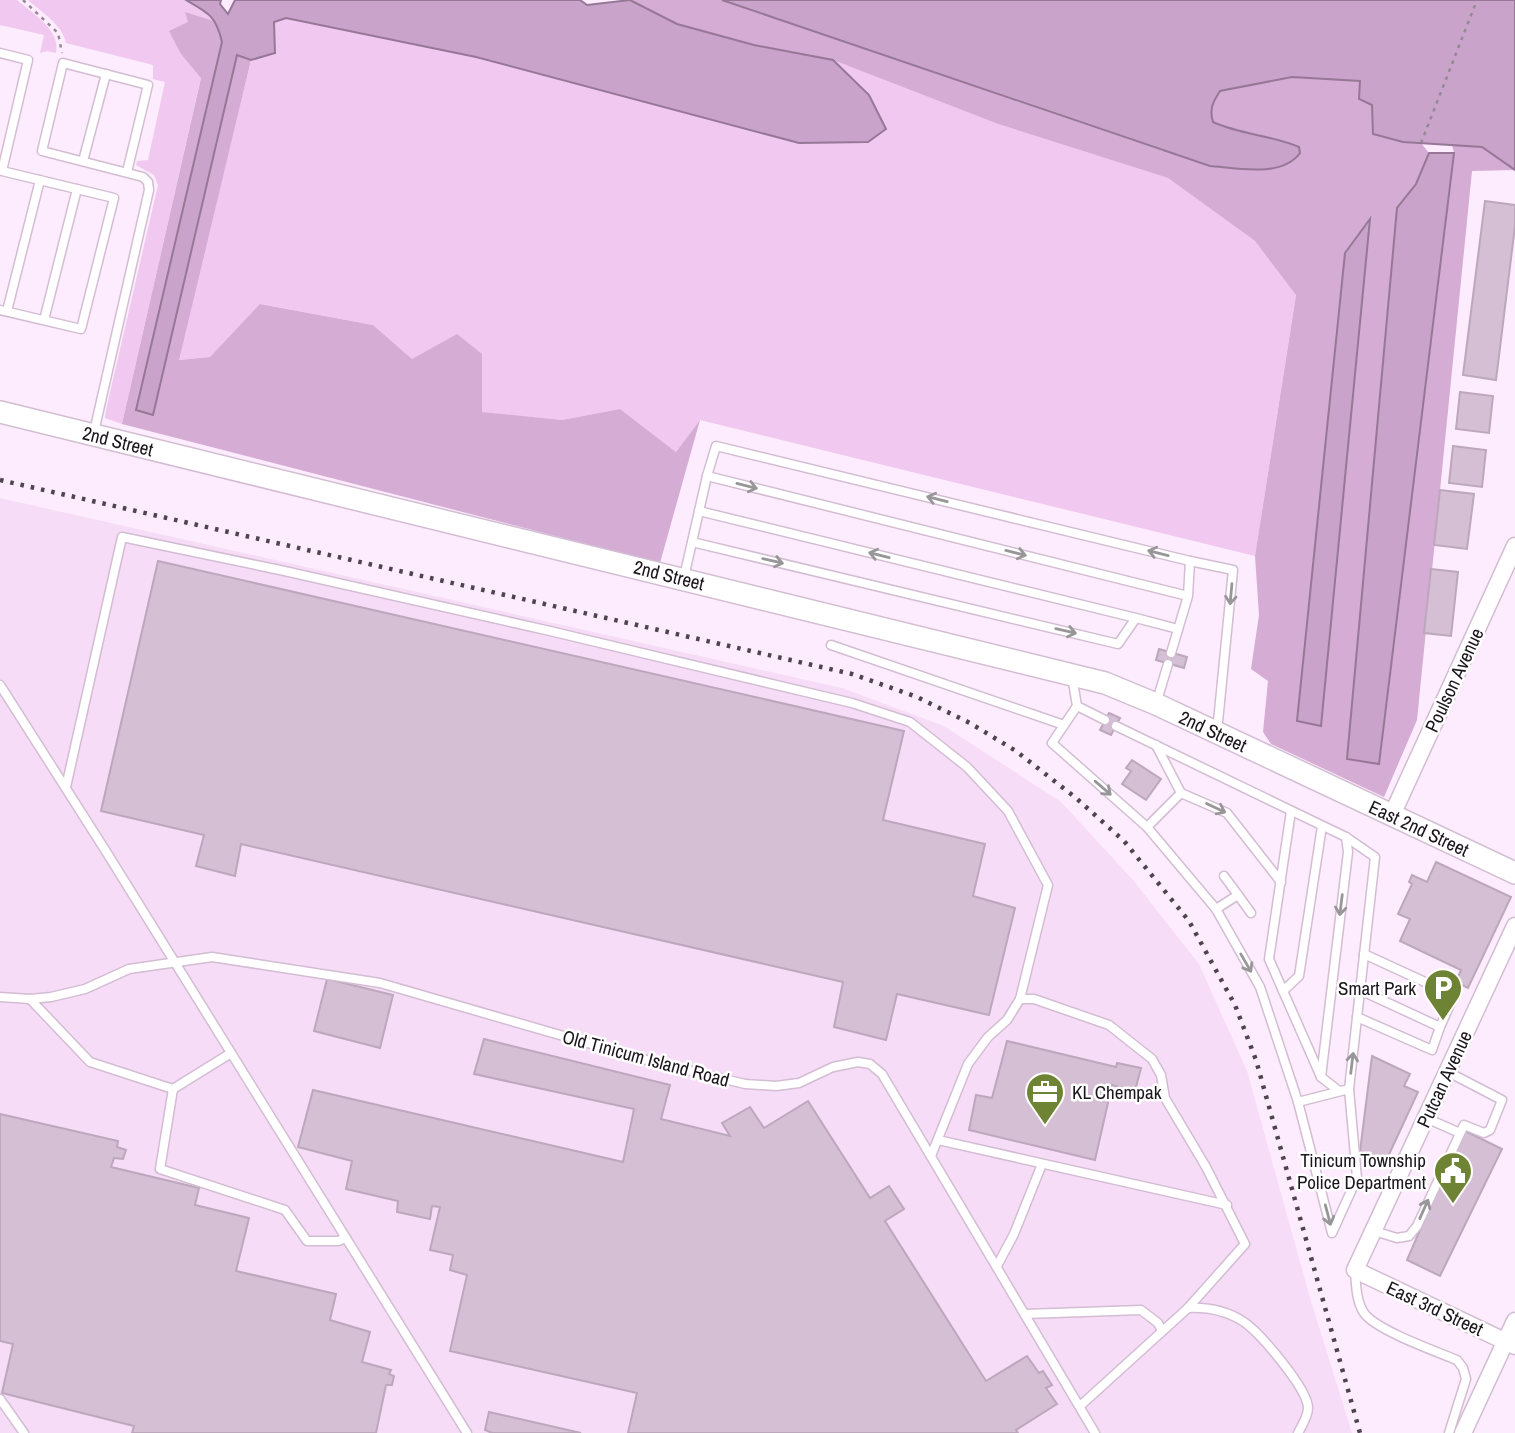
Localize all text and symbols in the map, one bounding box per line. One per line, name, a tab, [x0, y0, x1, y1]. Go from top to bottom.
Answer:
street label: 2nd Street	[80, 420, 157, 462]
one-way arrow	[736, 480, 758, 493]
one-way arrow	[926, 492, 949, 505]
one-way arrow	[1147, 546, 1170, 559]
one-way arrow	[1004, 547, 1027, 560]
one-way arrow	[868, 548, 891, 561]
street label: 2nd Street	[631, 554, 708, 596]
one-way arrow	[761, 555, 784, 569]
one-way arrow	[1224, 582, 1237, 605]
street label: Poulson Avenue	[1418, 624, 1490, 736]
one-way arrow	[1054, 625, 1077, 638]
street label: 2nd Street	[1175, 704, 1252, 758]
one-way arrow	[1094, 780, 1112, 796]
street label: East 2nd Street	[1365, 794, 1474, 863]
one-way arrow	[1205, 802, 1226, 816]
one-way arrow	[1335, 893, 1348, 916]
one-way arrow	[1239, 952, 1253, 972]
parking icon: Smart Park	[1422, 967, 1464, 1022]
place label: Smart Park	[1338, 975, 1416, 1001]
street label: Old Tinicum Island Road	[560, 1023, 732, 1093]
street label: Putcan Avenue	[1410, 1026, 1478, 1132]
one-way arrow	[1345, 1052, 1358, 1074]
office icon: KL Chempak	[1024, 1071, 1066, 1126]
place label: KL Chempak	[1072, 1079, 1162, 1105]
place label: Tinicum Township Police Department	[1297, 1147, 1427, 1195]
public building icon: Tinicum Township Police Department	[1432, 1150, 1474, 1205]
one-way arrow	[1418, 1199, 1431, 1220]
one-way arrow	[1322, 1203, 1335, 1226]
street label: East 3rd Street	[1382, 1274, 1488, 1342]

